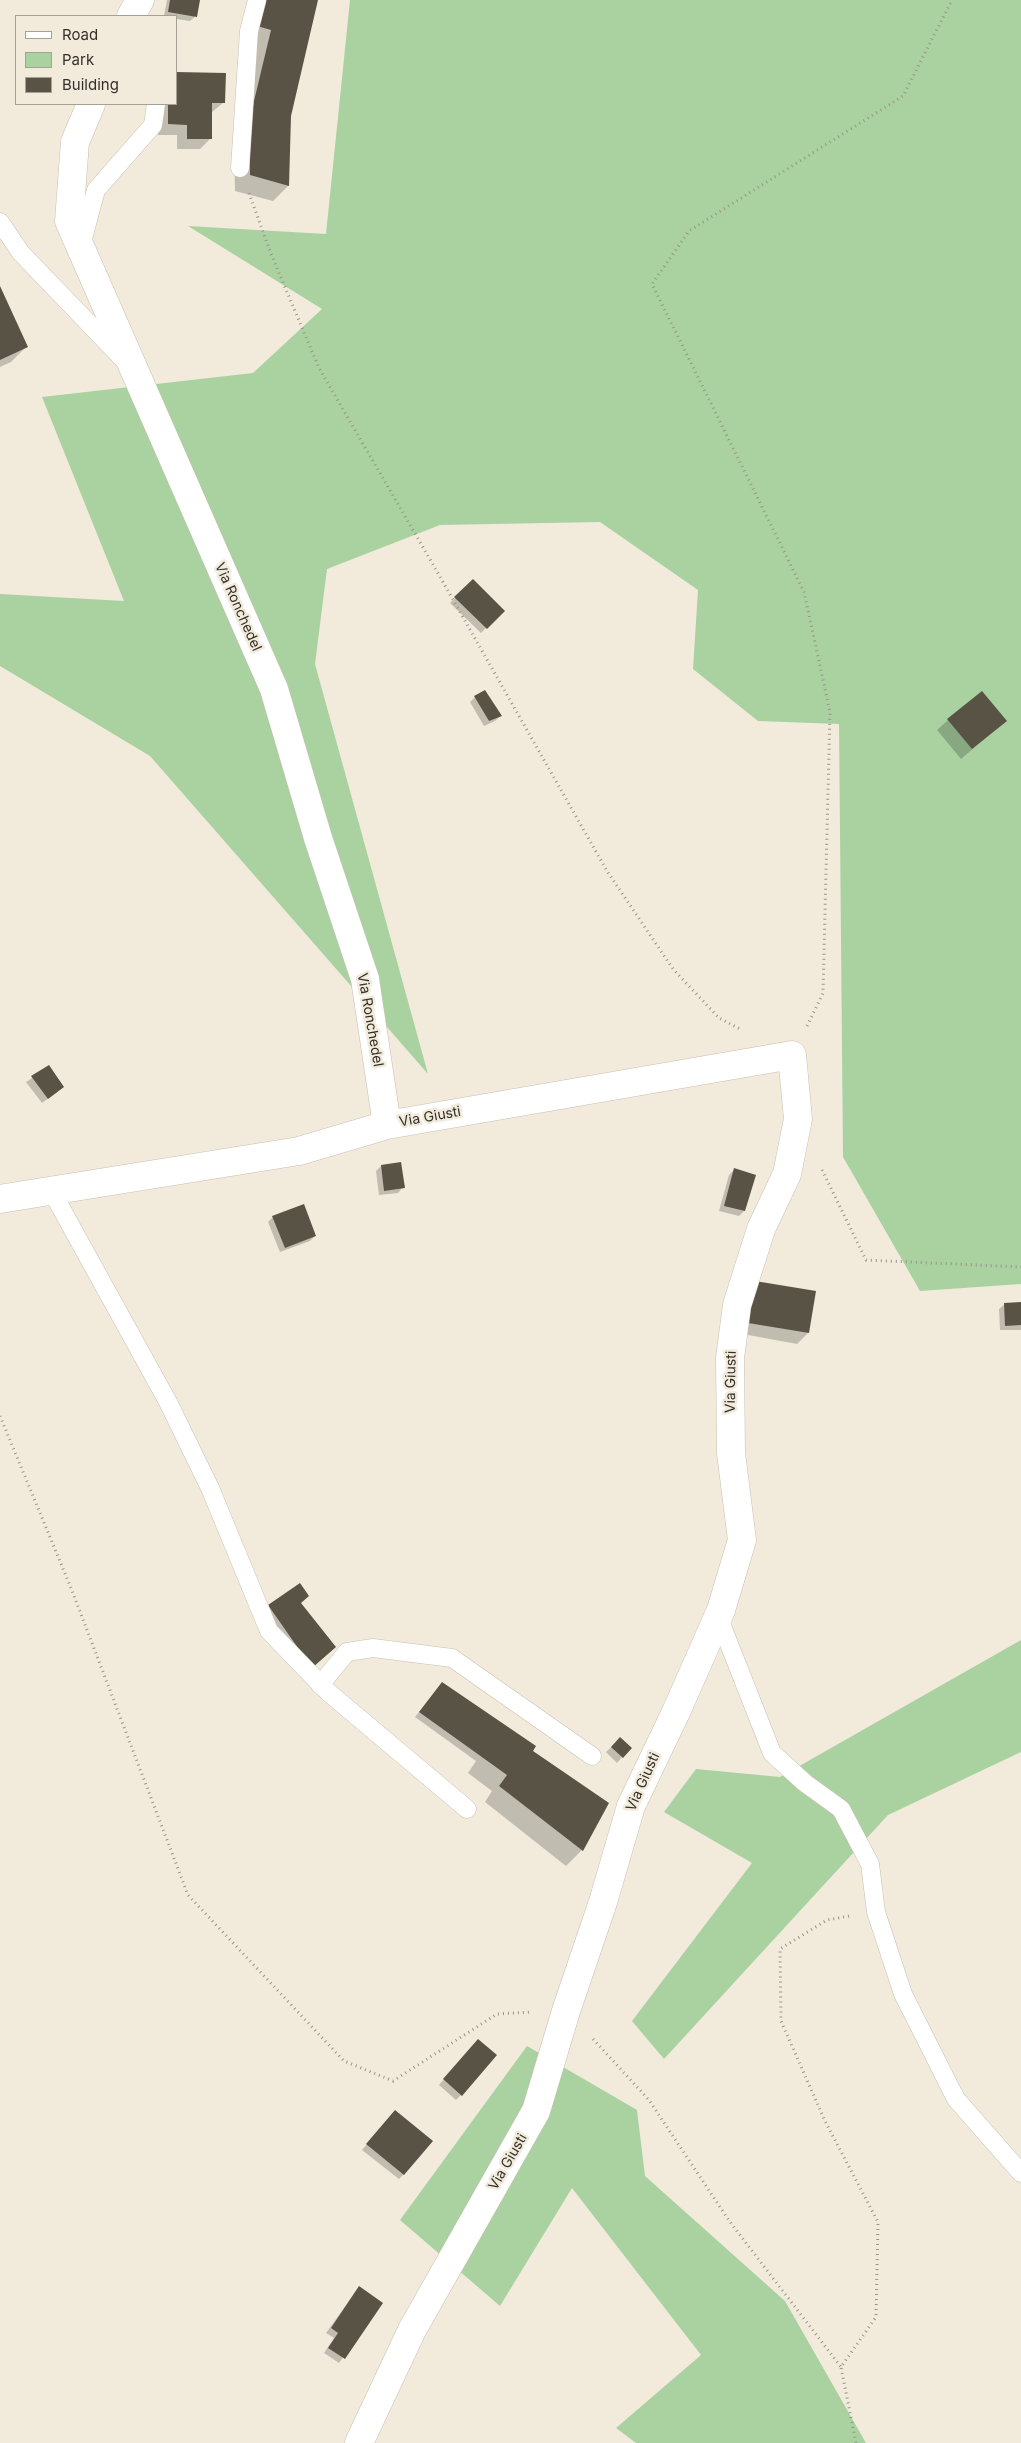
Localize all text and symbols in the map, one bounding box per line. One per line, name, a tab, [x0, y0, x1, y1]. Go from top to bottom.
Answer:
legend	[15, 15, 178, 105]
text: Road	[62, 25, 98, 44]
text: Park	[62, 50, 94, 69]
text: Building	[62, 75, 119, 94]
street label: Via Ronchedel	[211, 560, 265, 654]
street label: Via Ronchedel	[353, 972, 387, 1068]
street label: Via Giusti	[398, 1103, 462, 1131]
street label: Via Giusti	[722, 1351, 740, 1413]
street label: Via Giusti	[623, 1750, 663, 1814]
street label: Via Giusti	[485, 2131, 531, 2193]

